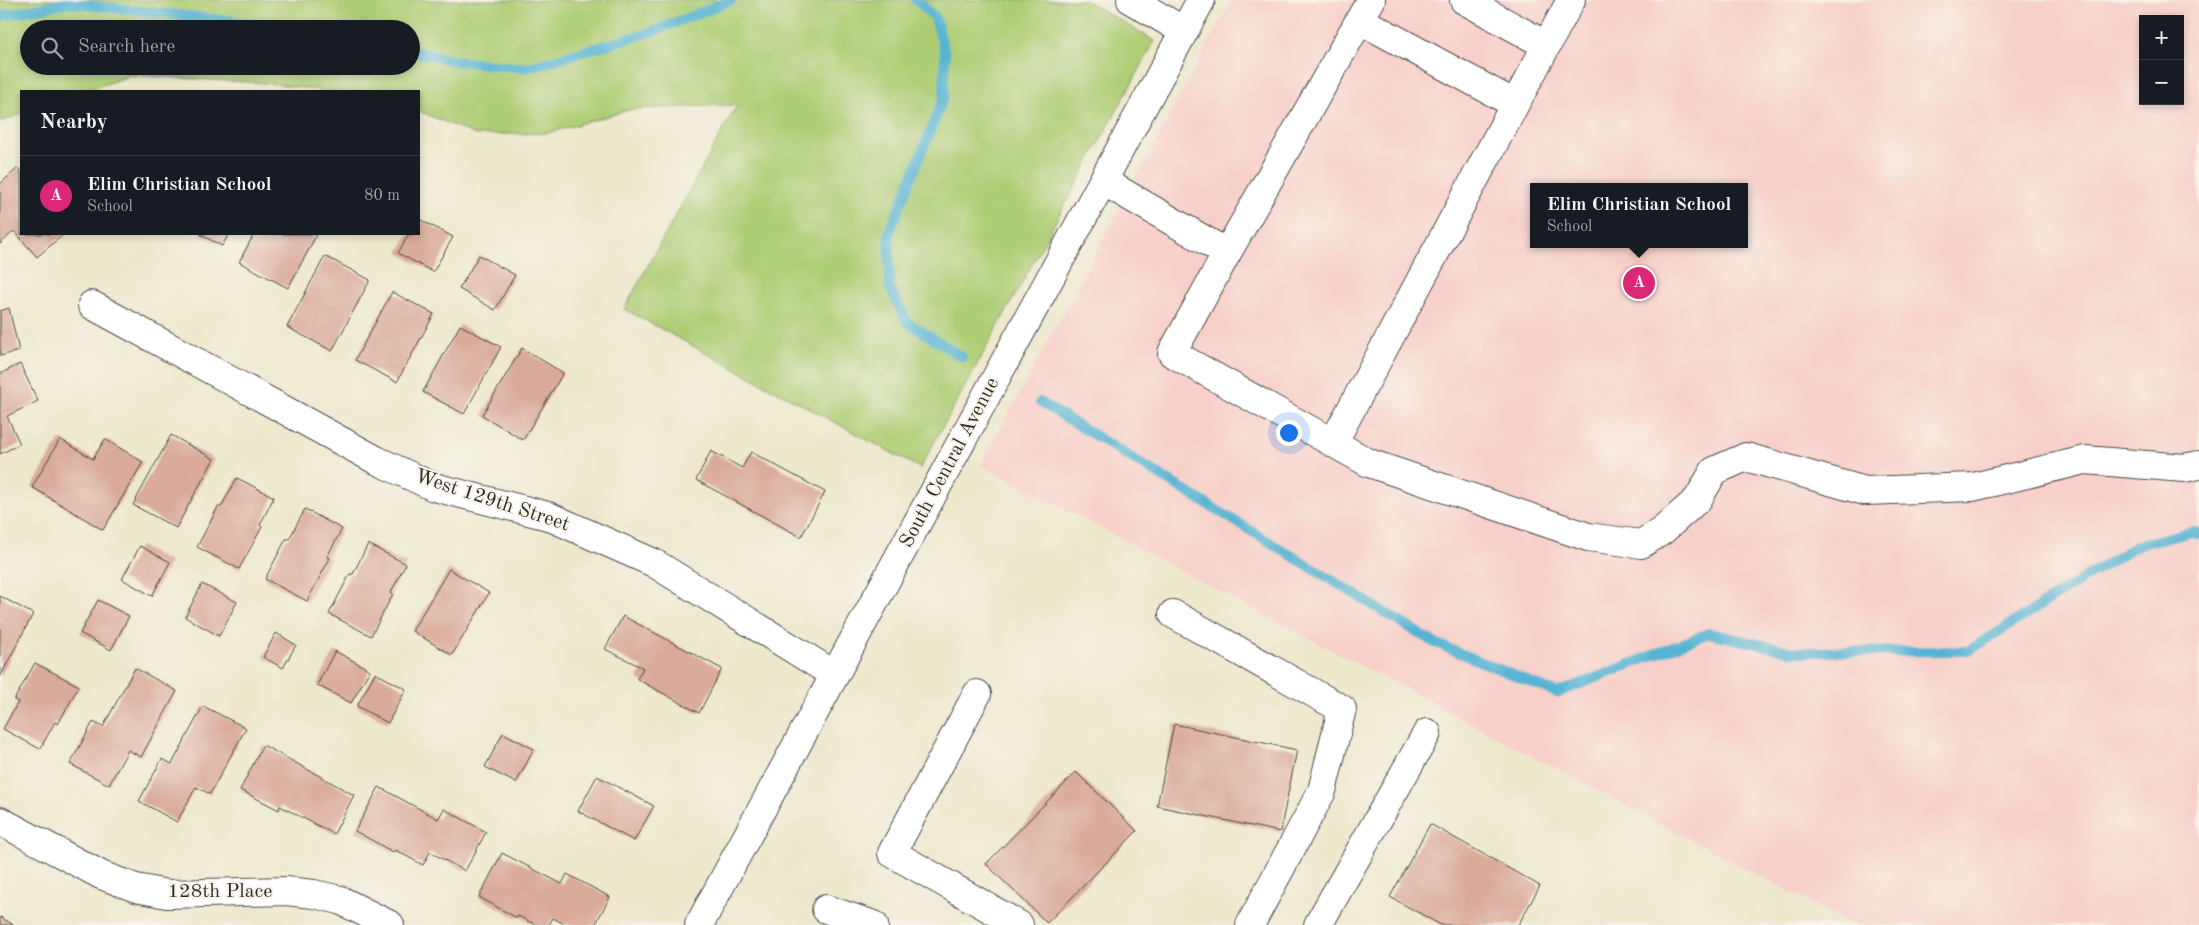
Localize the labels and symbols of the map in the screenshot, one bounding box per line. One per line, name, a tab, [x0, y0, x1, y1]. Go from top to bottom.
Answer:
pin: A	[1623, 264, 1655, 302]
street label: South Central Avenue	[897, 375, 1003, 551]
your location	[1276, 420, 1302, 446]
street label: West 129th Street	[412, 467, 572, 535]
street label: 128th Place	[167, 882, 273, 902]

